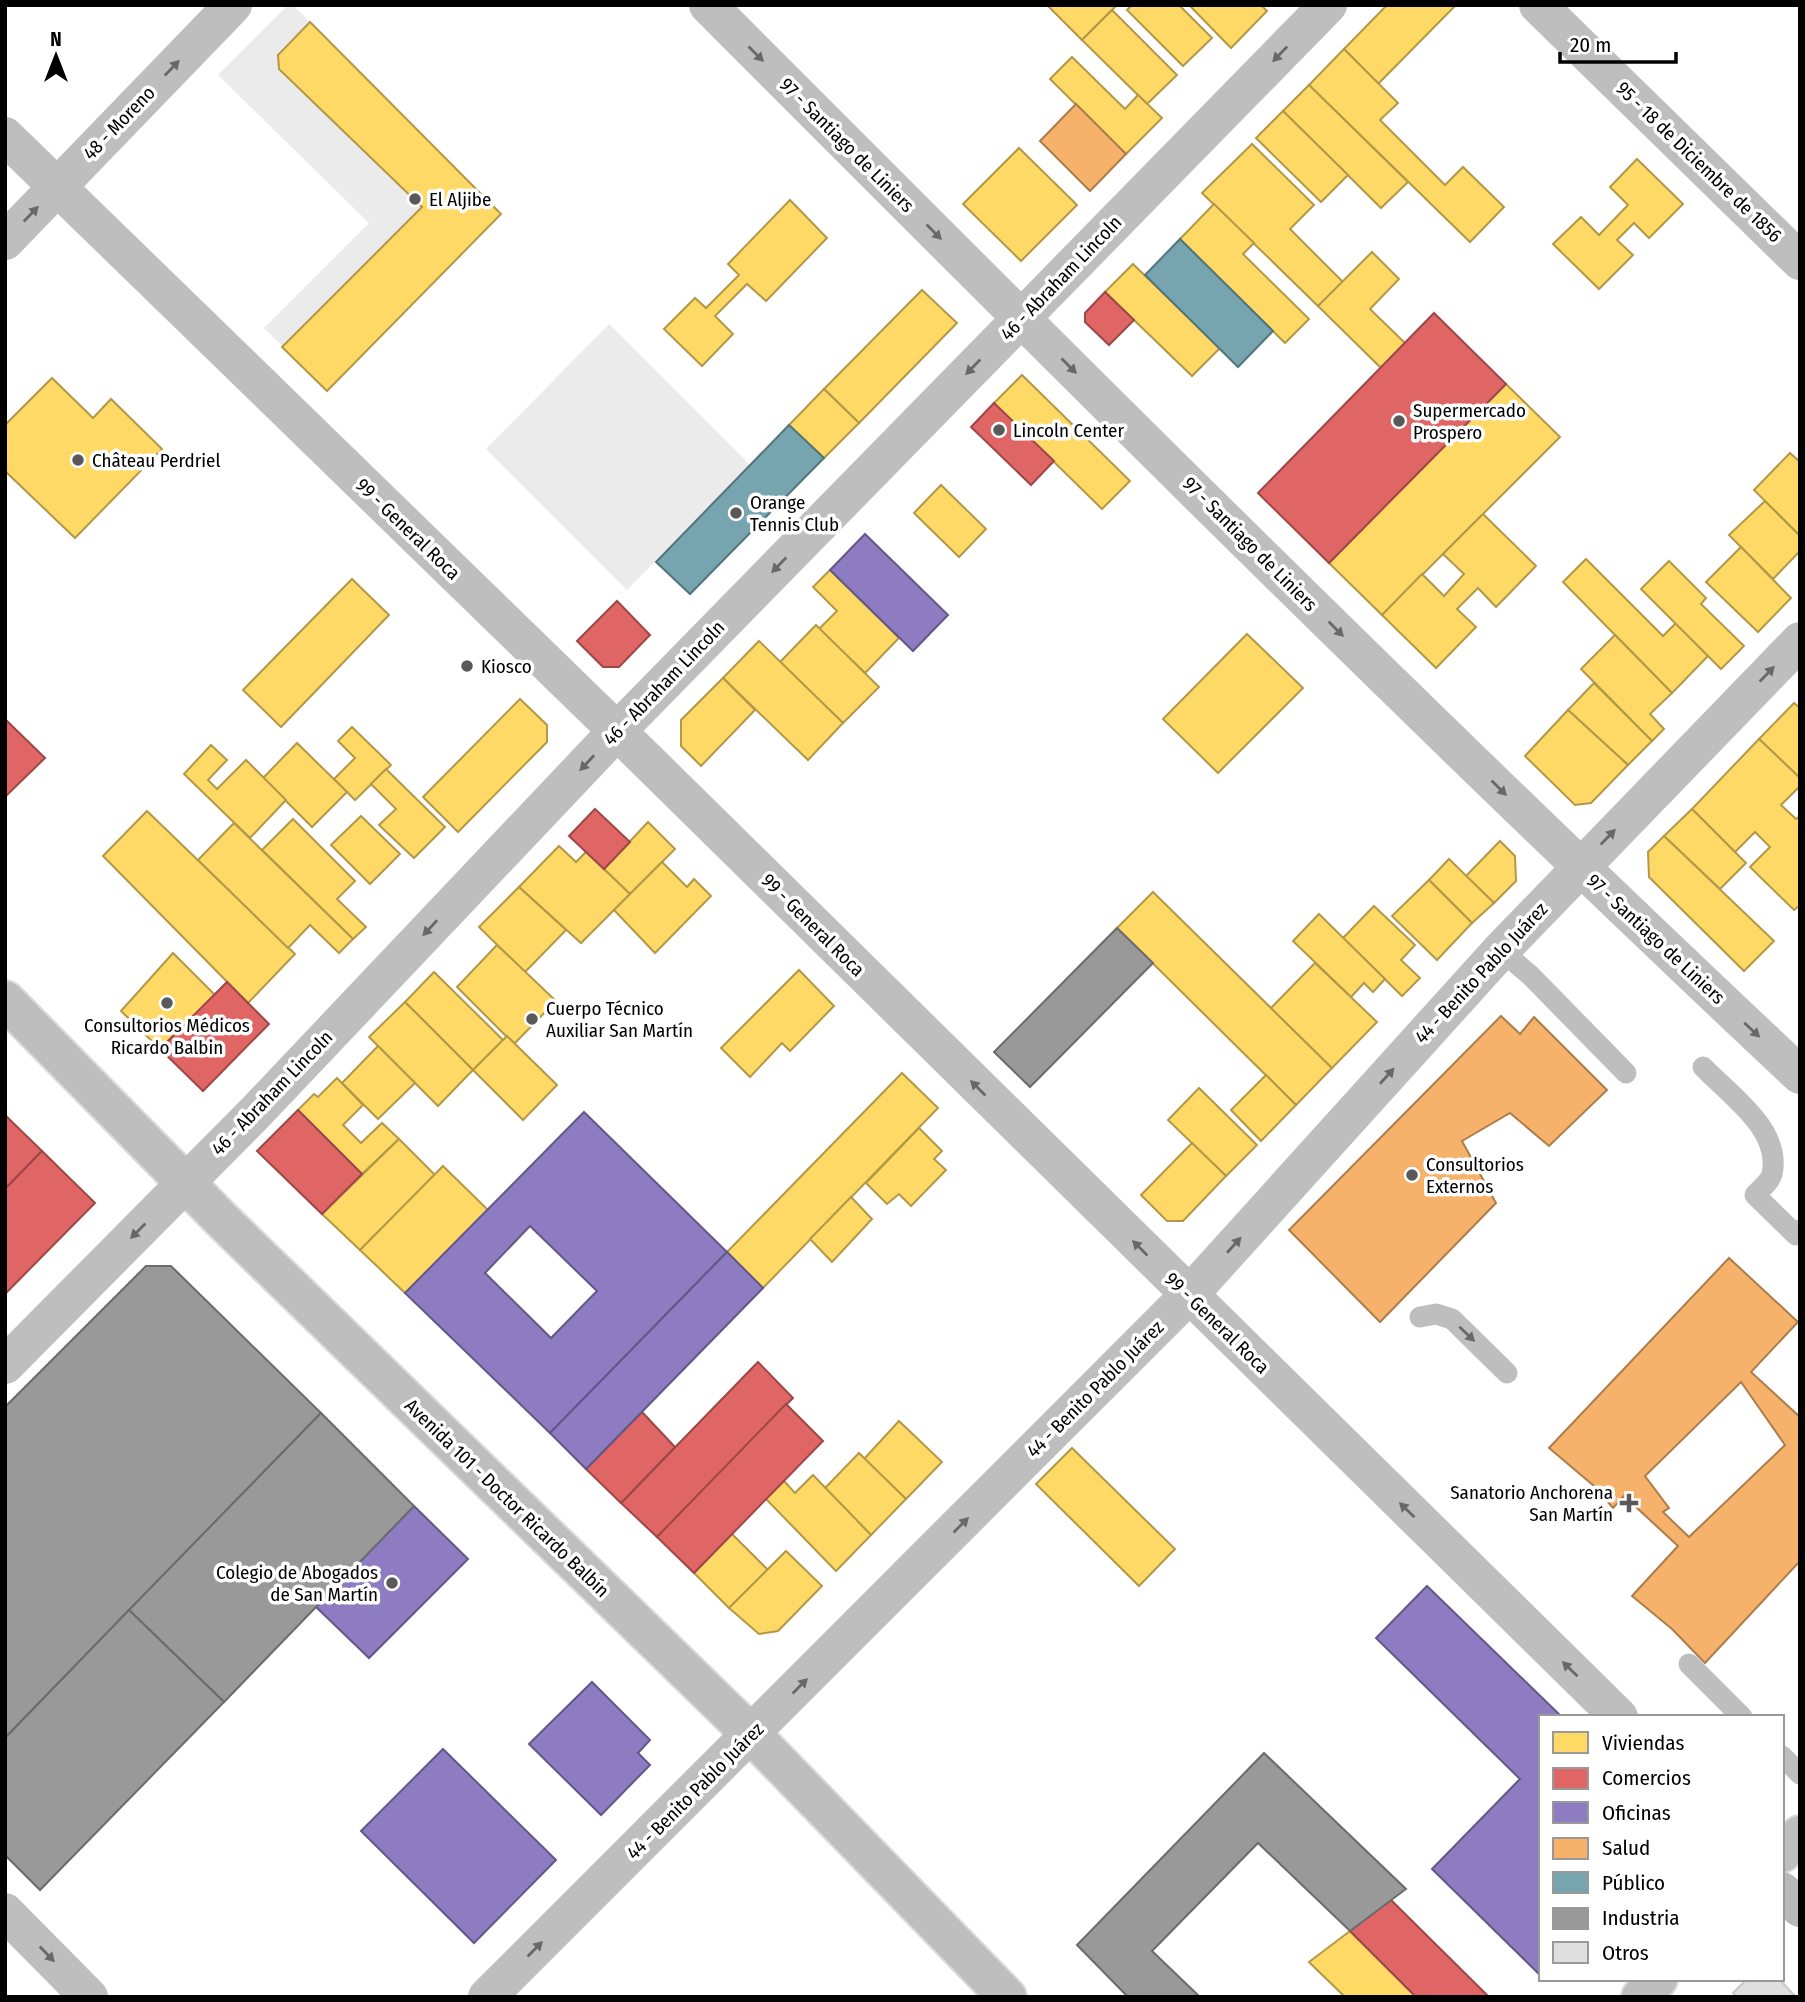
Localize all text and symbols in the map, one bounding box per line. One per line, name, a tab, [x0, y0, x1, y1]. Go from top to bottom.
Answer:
north arrow	[21, 21, 91, 91]
scale bar	[1560, 21, 1675, 65]
text: N	[50, 28, 62, 51]
text: 20 m	[1570, 32, 1611, 58]
one-way arrow	[747, 45, 764, 61]
one-way arrow	[1272, 45, 1288, 62]
one-way arrow	[164, 60, 180, 77]
street label: 97 - Santiago de Liniers	[775, 73, 919, 217]
street label: 95 - 18 de Diciembre de 1856	[1611, 77, 1787, 247]
street label: 48 - Moreno	[78, 81, 160, 165]
place label: El Aljibe	[429, 188, 491, 211]
marker: El Aljibe	[407, 191, 423, 207]
one-way arrow	[23, 206, 39, 223]
street label: 46 - Abraham Lincoln	[996, 211, 1126, 345]
one-way arrow	[925, 223, 942, 239]
one-way arrow	[965, 358, 981, 375]
one-way arrow	[1061, 358, 1078, 375]
place label: Supermercado Prospero	[1413, 399, 1526, 444]
marker: Supermercado Prospero	[1391, 413, 1407, 429]
place label: Lincoln Center	[1013, 419, 1124, 442]
marker: Lincoln Center	[991, 422, 1007, 438]
place label: Château Perdriel	[92, 449, 221, 472]
marker: Château Perdriel	[70, 452, 86, 468]
street label: 97 - Santiago de Liniers	[1178, 472, 1322, 616]
street label: 99 - General Roca	[351, 473, 465, 585]
place label: Orange Tennis Club	[750, 491, 839, 536]
marker: Orange Tennis Club	[728, 505, 744, 521]
one-way arrow	[772, 556, 788, 573]
street label: 46 - Abraham Lincoln	[599, 616, 729, 750]
one-way arrow	[1328, 620, 1345, 637]
place label: Kiosco	[481, 655, 532, 678]
marker: Kiosco	[459, 658, 475, 674]
one-way arrow	[1758, 667, 1775, 683]
one-way arrow	[579, 754, 595, 771]
one-way arrow	[1490, 780, 1507, 797]
one-way arrow	[1600, 829, 1617, 846]
street label: 99 - General Roca	[757, 869, 869, 981]
street label: 97 - Santiago de Liniers	[1582, 869, 1730, 1009]
street label: 44 - Benito Pablo Juárez	[1410, 897, 1553, 1048]
one-way arrow	[422, 919, 438, 937]
marker: Consultorios Médicos Ricardo Balbin	[159, 995, 175, 1011]
place label: Cuerpo Técnico Auxiliar San Martín	[546, 997, 693, 1042]
marker: Cuerpo Técnico Auxiliar San Martín	[524, 1011, 540, 1027]
place label: Consultorios Médicos Ricardo Balbin	[84, 1014, 250, 1059]
one-way arrow	[1743, 1021, 1760, 1037]
street label: 46 - Abraham Lincoln	[207, 1026, 337, 1160]
one-way arrow	[1379, 1067, 1395, 1085]
one-way arrow	[970, 1080, 987, 1096]
place label: Consultorios Externos	[1426, 1153, 1524, 1198]
marker: Consultorios Externos	[1404, 1167, 1420, 1183]
one-way arrow	[130, 1222, 147, 1238]
one-way arrow	[1226, 1237, 1242, 1254]
one-way arrow	[1132, 1240, 1149, 1256]
street label: 99 - General Roca	[1160, 1267, 1274, 1379]
street label: 44 - Benito Pablo Juárez	[1022, 1315, 1169, 1462]
one-way arrow	[1459, 1326, 1476, 1343]
street label: Avenida 101 - Doctor Ricardo Balbín	[400, 1394, 614, 1602]
place label: Sanatorio Anchorena San Martín	[1450, 1481, 1613, 1526]
marker: Sanatorio Anchorena San Martín	[1619, 1493, 1639, 1513]
one-way arrow	[1399, 1501, 1416, 1518]
one-way arrow	[952, 1516, 969, 1533]
place label: Colegio de Abogados de San Martín	[216, 1561, 378, 1606]
marker: Colegio de Abogados de San Martín	[384, 1575, 400, 1591]
one-way arrow	[1562, 1661, 1578, 1677]
one-way arrow	[792, 1678, 808, 1695]
legend	[1539, 1715, 1784, 1981]
street label: 44 - Benito Pablo Juárez	[622, 1717, 769, 1864]
text: Viviendas	[1602, 1730, 1684, 1756]
text: Comercios	[1602, 1765, 1691, 1791]
text: Oficinas	[1602, 1800, 1671, 1826]
text: Salud	[1602, 1835, 1650, 1861]
text: Público	[1602, 1870, 1665, 1896]
text: Industria	[1602, 1905, 1680, 1931]
one-way arrow	[527, 1940, 544, 1957]
text: Otros	[1602, 1940, 1649, 1966]
one-way arrow	[39, 1946, 55, 1962]

